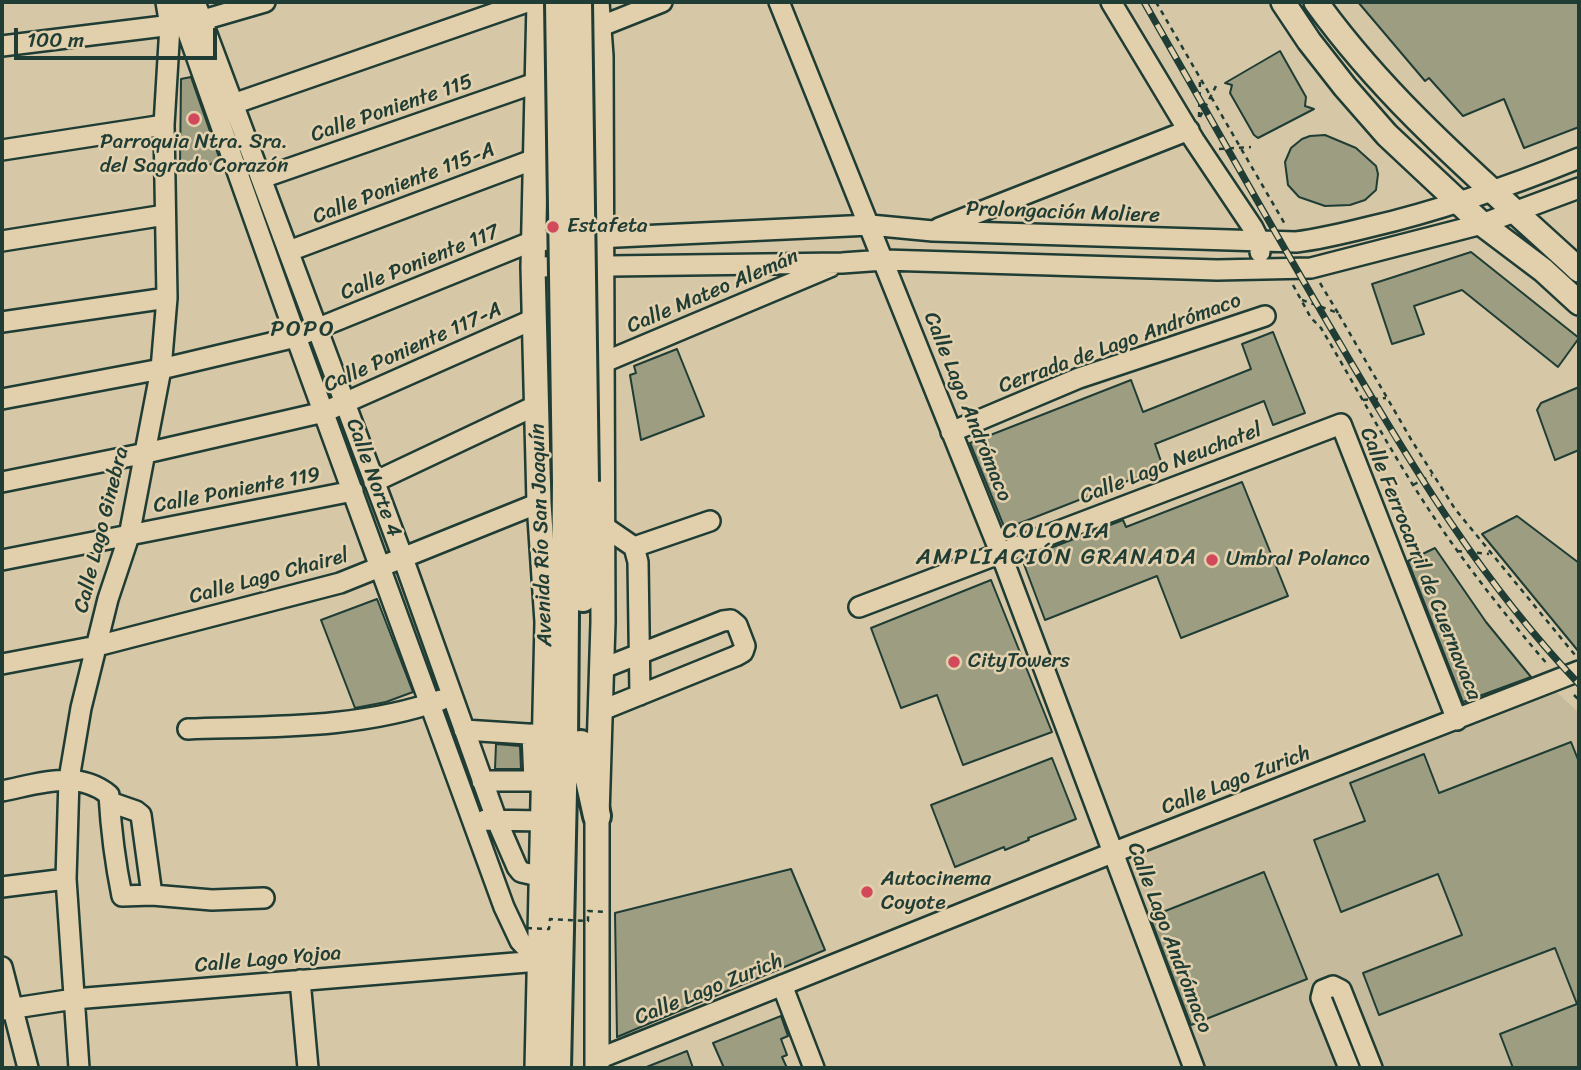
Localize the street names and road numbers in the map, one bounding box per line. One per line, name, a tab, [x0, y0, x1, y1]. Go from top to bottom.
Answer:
street label: Calle Poniente 115	[308, 70, 476, 148]
street label: Calle Poniente 115-A	[309, 138, 499, 230]
street label: Prolongación Moliere	[966, 197, 1160, 229]
street label: Calle Poniente 117	[337, 220, 503, 306]
street label: Calle Mateo Alemán	[623, 244, 803, 340]
street label: Cerrada de Lago Andrómaco	[995, 288, 1245, 400]
street label: Calle Poniente 117-A	[320, 297, 506, 399]
street label: Calle Lago Andrómaco	[917, 309, 1017, 505]
street label: Calle Norte 4	[340, 415, 406, 541]
street label: Calle Lago Neuchatel	[1077, 418, 1265, 510]
street label: Avenida Río San Joaquín	[526, 423, 558, 647]
street label: Calle Ferrocarril de Cuernavaca	[1354, 424, 1486, 704]
street label: Calle Lago Ginebra	[69, 444, 135, 616]
street label: Calle Poniente 119	[151, 462, 323, 520]
street label: Calle Lago Chairel	[187, 544, 351, 610]
street label: Calle Lago Zurich	[1158, 741, 1314, 821]
street label: Calle Lago Andrómaco	[1121, 839, 1217, 1037]
street label: Calle Lago Yojoa	[194, 941, 342, 979]
street label: Calle Lago Zurich	[631, 949, 787, 1031]

